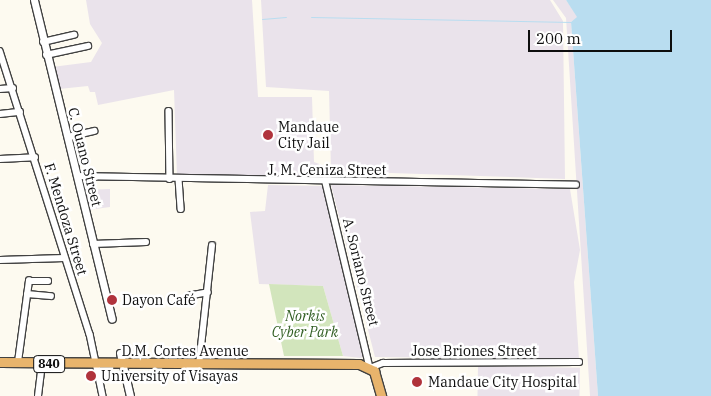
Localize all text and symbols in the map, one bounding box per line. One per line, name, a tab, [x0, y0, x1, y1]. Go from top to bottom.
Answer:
scale bar	[531, 20, 675, 52]
text: 200 m	[536, 29, 581, 48]
street label: C. Ouano Street	[65, 106, 105, 208]
place label: Mandaue City Jail	[278, 119, 339, 152]
marker: Mandaue City Jail	[262, 129, 274, 141]
street label: F. Mendoza Street	[41, 161, 91, 277]
street label: J. M. Ceniza Street	[267, 162, 387, 178]
street label: A. Soriano Street	[339, 216, 383, 328]
place label: Dayon Café	[122, 292, 196, 308]
marker: Dayon Café	[106, 294, 118, 306]
park label: Norkis Cyber Park	[272, 308, 338, 341]
street label: D.M. Cortes Avenue	[121, 343, 249, 359]
street label: Jose Briones Street	[411, 343, 537, 359]
road number: 840	[33, 354, 65, 374]
place label: University of Visayas	[101, 368, 238, 384]
marker: University of Visayas	[85, 370, 97, 382]
place label: Mandaue City Hospital	[428, 374, 577, 390]
marker: Mandaue City Hospital	[410, 375, 424, 389]

